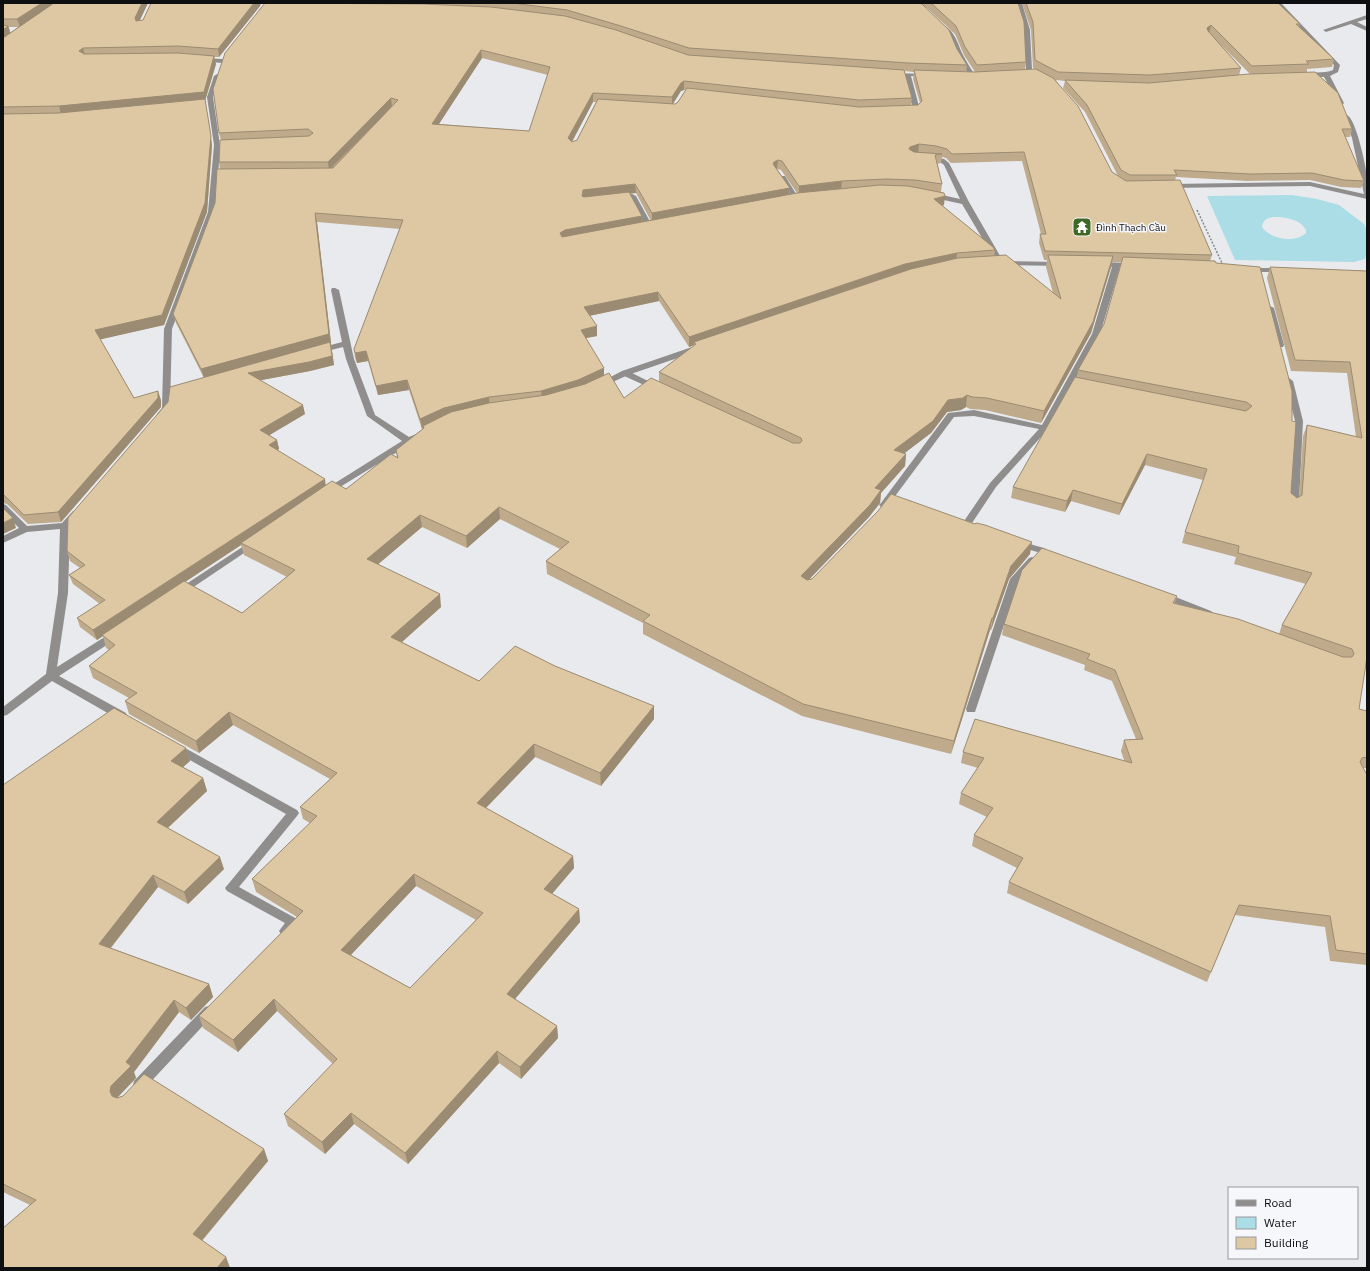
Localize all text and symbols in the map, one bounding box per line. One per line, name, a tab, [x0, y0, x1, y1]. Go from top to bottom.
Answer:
temple icon: Đình Thạch Cầu	[1071, 216, 1093, 238]
place label: Đình Thạch Cầu	[1096, 221, 1166, 234]
legend	[1228, 1187, 1358, 1259]
text: Road	[1264, 1195, 1292, 1210]
text: Water	[1264, 1215, 1297, 1230]
text: Building	[1264, 1235, 1309, 1250]

